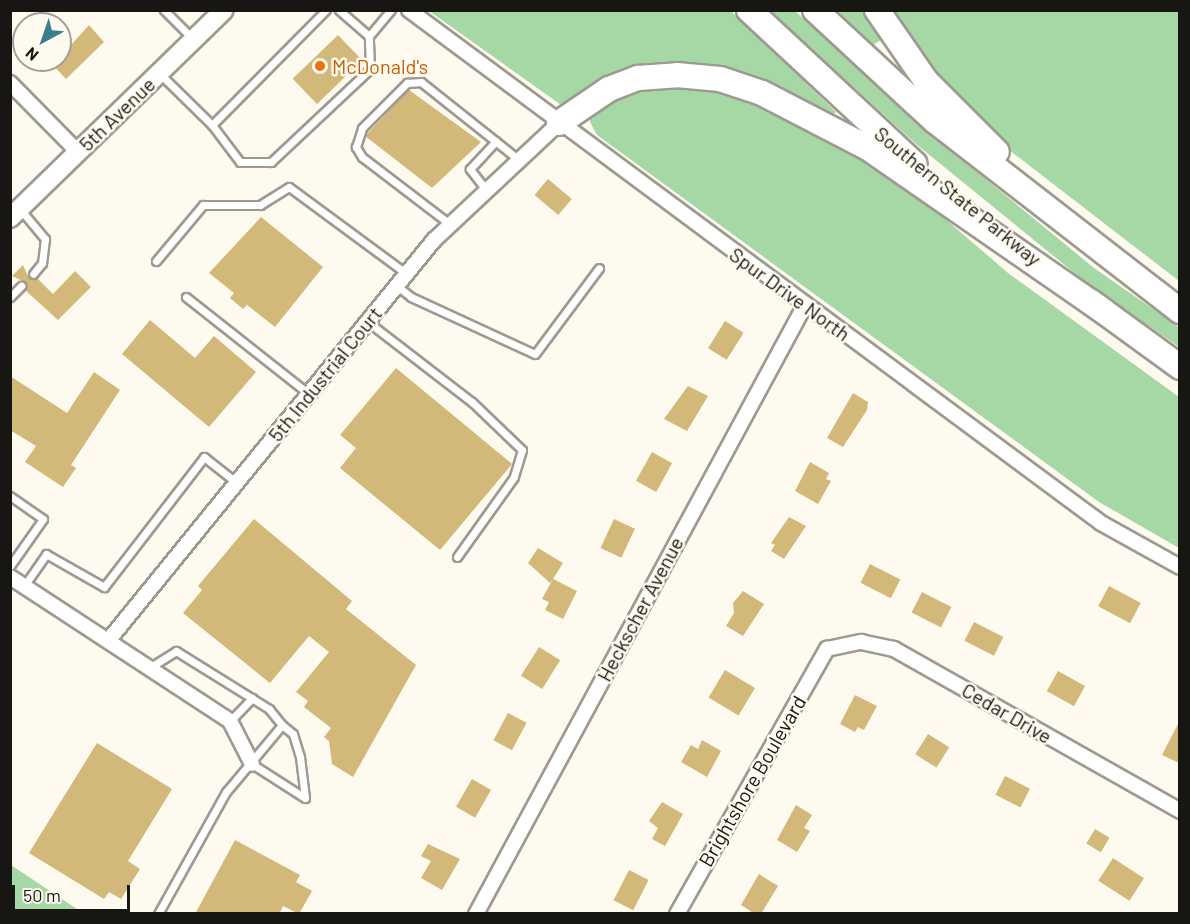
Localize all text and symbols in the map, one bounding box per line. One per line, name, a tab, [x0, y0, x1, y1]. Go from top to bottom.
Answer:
north arrow	[12, 12, 72, 72]
text: N	[21, 44, 42, 65]
place label: McDonald's	[332, 54, 428, 78]
marker: McDonald's	[313, 59, 327, 73]
street label: 5th Avenue	[74, 72, 160, 156]
street label: Southern State Parkway	[870, 121, 1046, 271]
street label: Spur Drive North	[725, 242, 855, 346]
street label: 5th Industrial Court	[263, 302, 387, 446]
street label: Heckscher Avenue	[592, 533, 688, 685]
street label: Cedar Drive	[958, 678, 1056, 748]
street label: Brightshore Boulevard	[693, 691, 811, 871]
scale bar	[15, 873, 134, 911]
text: 50 m	[23, 884, 61, 906]

